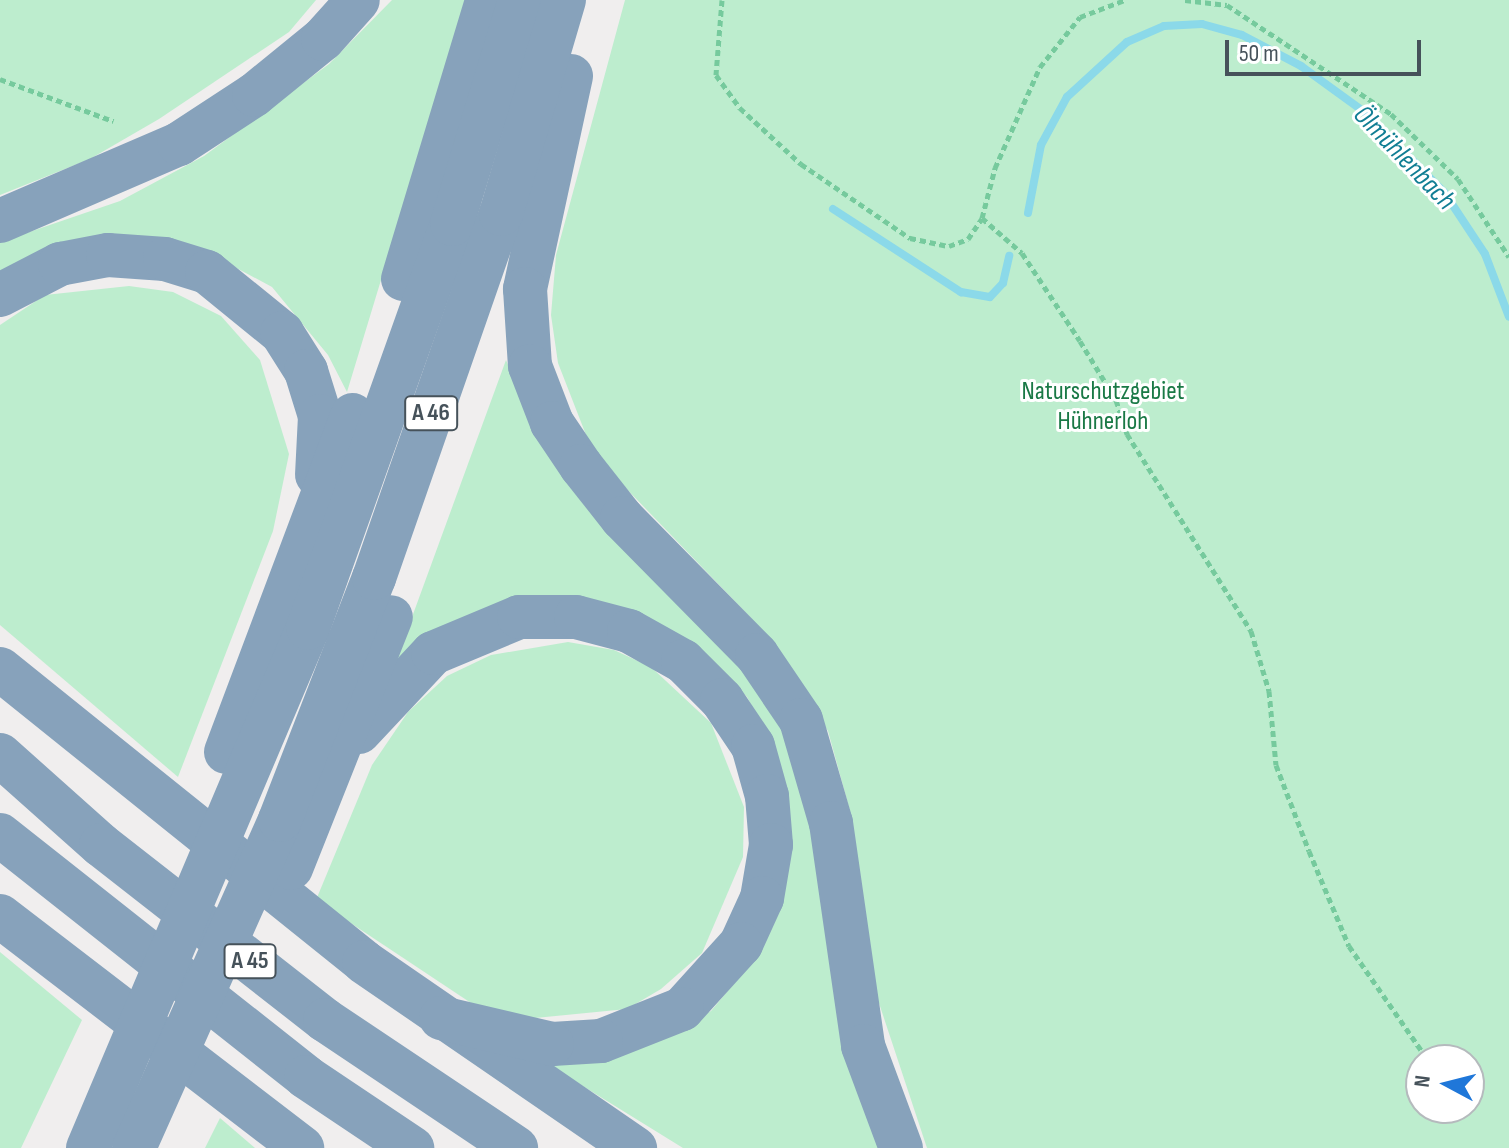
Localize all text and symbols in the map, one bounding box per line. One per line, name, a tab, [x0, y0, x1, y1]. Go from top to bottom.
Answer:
scale bar	[1229, 24, 1425, 74]
text: 50 m	[1239, 39, 1279, 68]
water label: Ölmühlenbach	[1346, 99, 1462, 217]
park label: Naturschutzgebiet Hühnerloh	[1022, 376, 1184, 438]
road number: A 46	[403, 393, 459, 433]
road number: A 45	[222, 941, 278, 981]
north arrow	[1405, 1044, 1485, 1124]
text: N	[1409, 1074, 1437, 1089]

